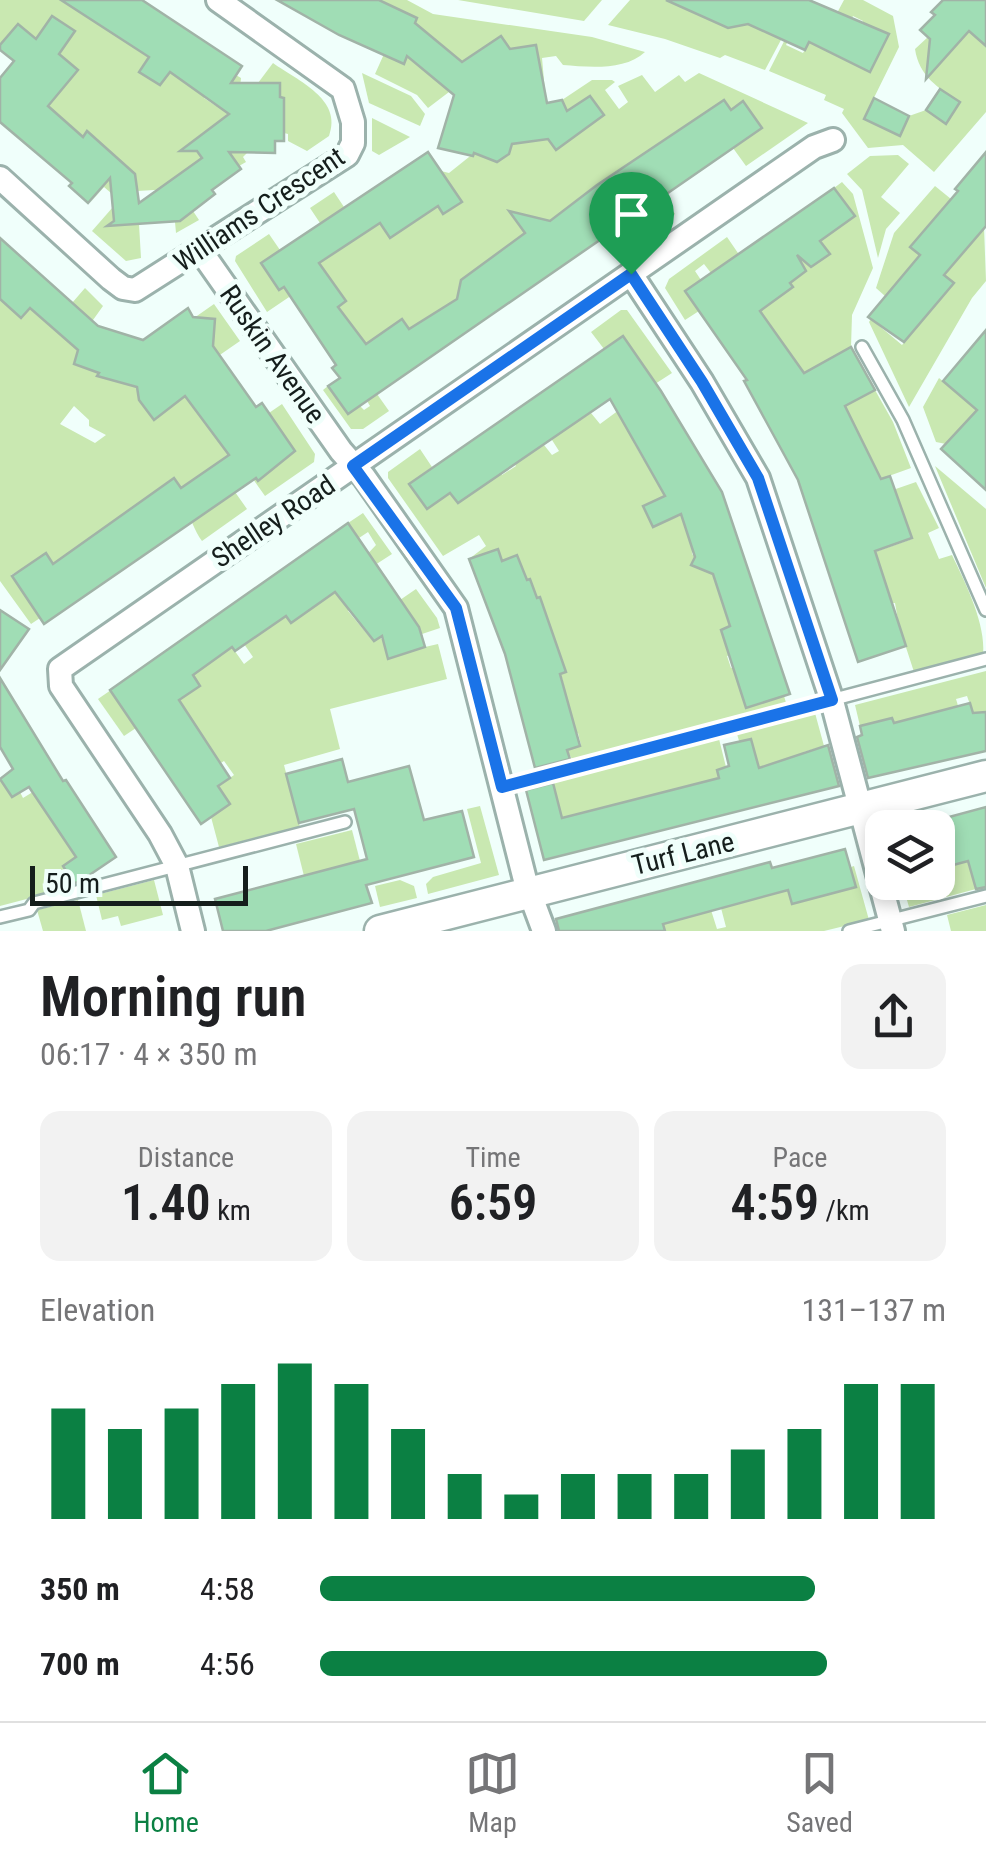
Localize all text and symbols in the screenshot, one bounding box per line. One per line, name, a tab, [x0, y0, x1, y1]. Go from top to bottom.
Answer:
street label: Williams Crescent	[168, 140, 351, 279]
pin	[589, 172, 674, 275]
icon: arrive	[604, 187, 659, 242]
street label: Ruskin Avenue	[213, 279, 332, 430]
street label: Shelley Road	[205, 468, 341, 575]
map controls	[865, 810, 955, 900]
button: layers	[865, 810, 955, 900]
street label: Turf Lane	[629, 825, 738, 882]
scale bar	[30, 861, 248, 906]
text: 50 m	[45, 867, 100, 900]
button: share	[841, 964, 946, 1069]
text: Morning run	[40, 965, 306, 1029]
text: 06:17 · 4 × 350 m	[40, 1035, 258, 1073]
text: Distance	[138, 1141, 234, 1174]
text: Time	[465, 1141, 521, 1174]
text: Pace	[773, 1141, 827, 1174]
text: 1.40	[121, 1174, 211, 1232]
text: 6:59	[449, 1174, 537, 1232]
text: 4:59	[730, 1174, 819, 1232]
text: km	[211, 1194, 251, 1227]
text: /km	[819, 1194, 870, 1227]
text: Elevation	[40, 1291, 155, 1329]
text: 131–137 m	[801, 1291, 946, 1329]
text: 350 m	[40, 1570, 120, 1608]
text: 4:58	[200, 1570, 255, 1608]
text: 700 m	[40, 1645, 120, 1683]
text: 4:56	[200, 1645, 255, 1683]
tab: Home	[133, 1746, 199, 1839]
tab: Map	[465, 1746, 520, 1839]
tab: Saved	[786, 1746, 853, 1839]

